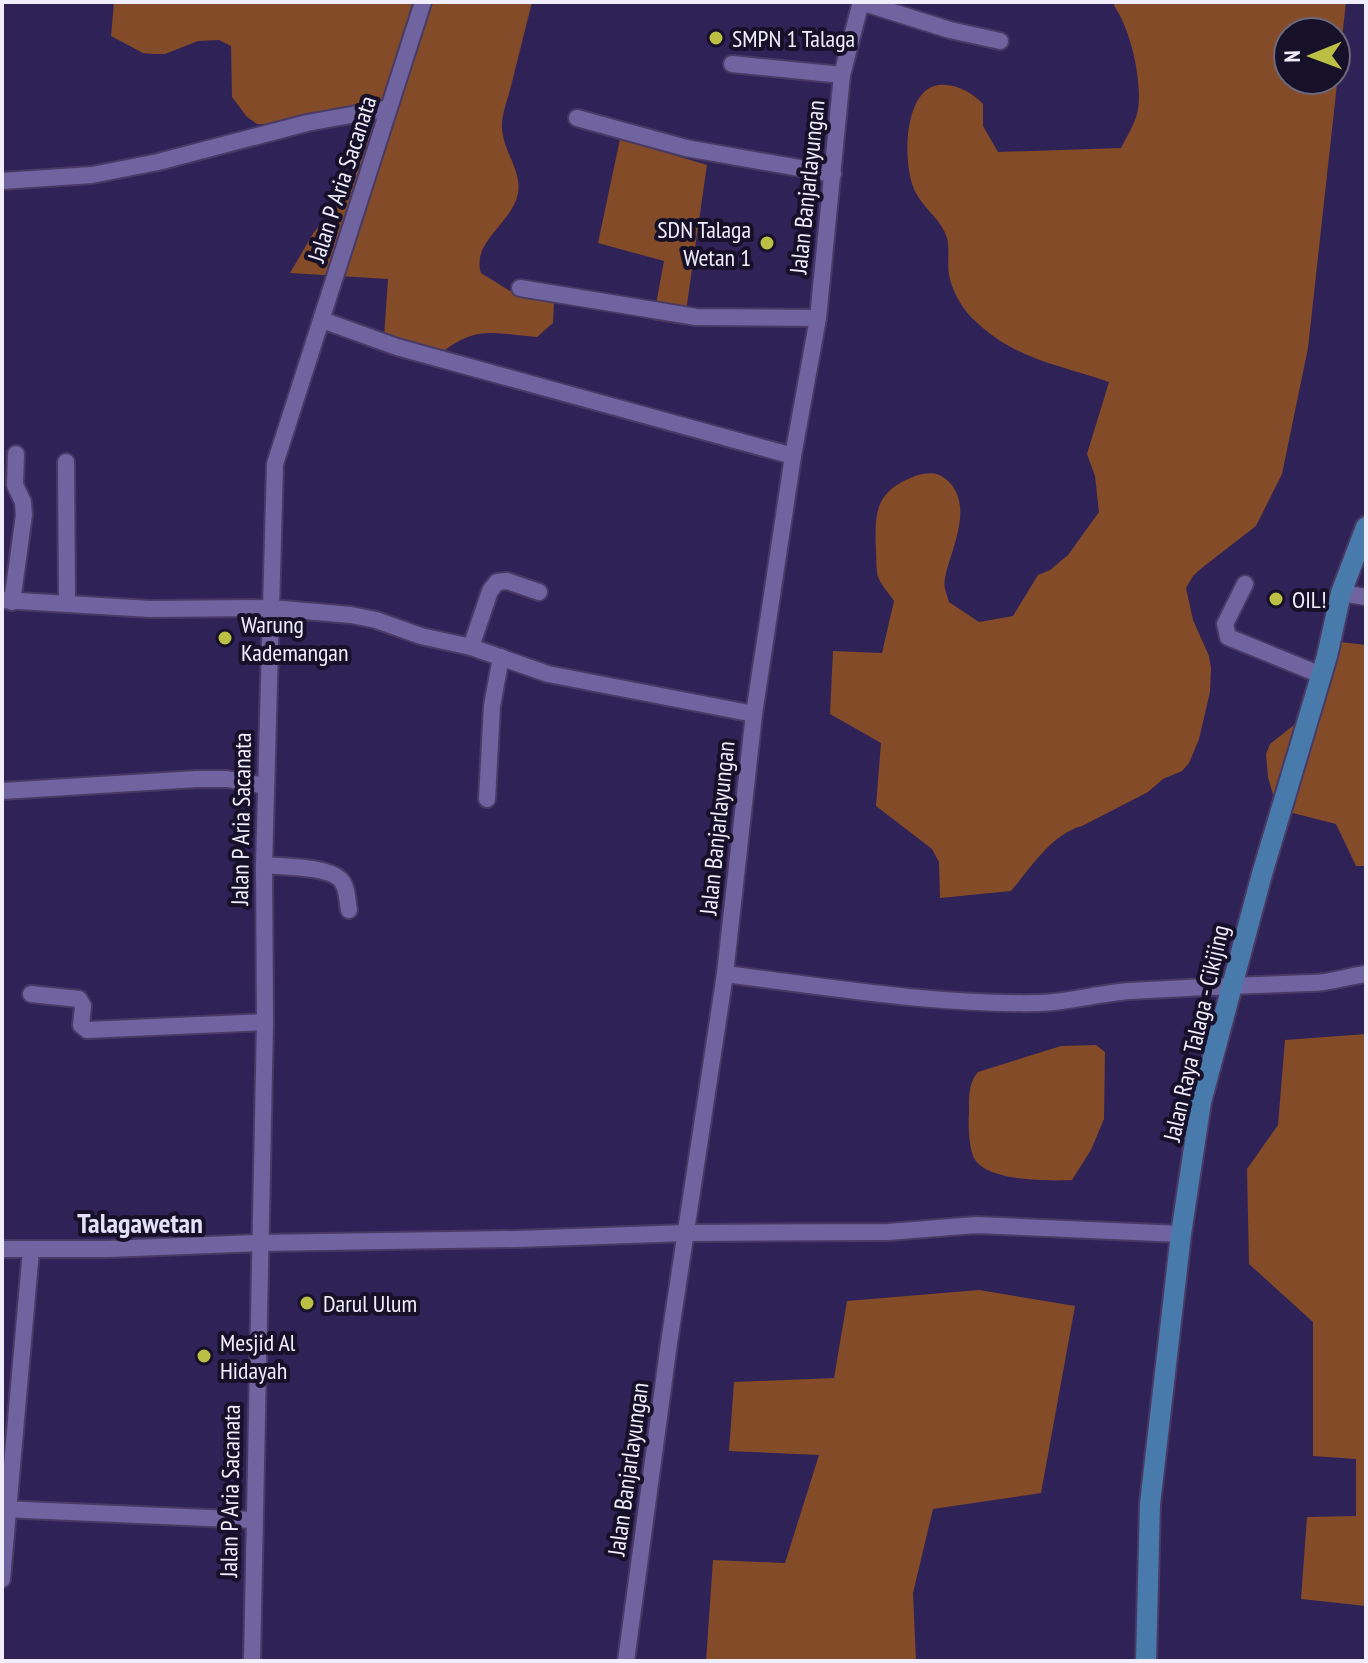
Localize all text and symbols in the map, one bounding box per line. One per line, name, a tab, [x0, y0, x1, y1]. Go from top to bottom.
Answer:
north arrow	[1272, 16, 1352, 96]
place label: SMPN 1 Talaga	[732, 23, 855, 54]
marker: SMPN 1 Talaga	[707, 29, 725, 47]
text: N	[1278, 50, 1306, 63]
street label: Jalan P Aria Sacanata	[300, 92, 383, 267]
street label: Jalan Banjarlayungan	[782, 99, 832, 276]
place label: SDN Talaga Wetan 1	[657, 214, 751, 273]
marker: SDN Talaga Wetan 1	[758, 234, 776, 252]
place label: OIL!	[1292, 584, 1327, 615]
marker: OIL!	[1267, 590, 1285, 608]
place label: Warung Kademangan	[241, 609, 349, 668]
marker: Warung Kademangan	[216, 629, 234, 647]
street label: Jalan P Aria Sacanata	[224, 732, 258, 907]
street label: Jalan Banjarlayungan	[692, 740, 742, 917]
street label: Jalan Raya Talaga - Cikijing	[1156, 922, 1236, 1145]
district label: Talagawetan	[77, 1204, 203, 1241]
place label: Darul Ulum	[323, 1288, 417, 1319]
marker: Darul Ulum	[298, 1294, 316, 1312]
place label: Mesjid Al Hidayah	[220, 1327, 296, 1386]
marker: Mesjid Al Hidayah	[195, 1347, 213, 1365]
street label: Jalan Banjarlayungan	[600, 1380, 656, 1559]
street label: Jalan P Aria Sacanata	[213, 1404, 247, 1579]

